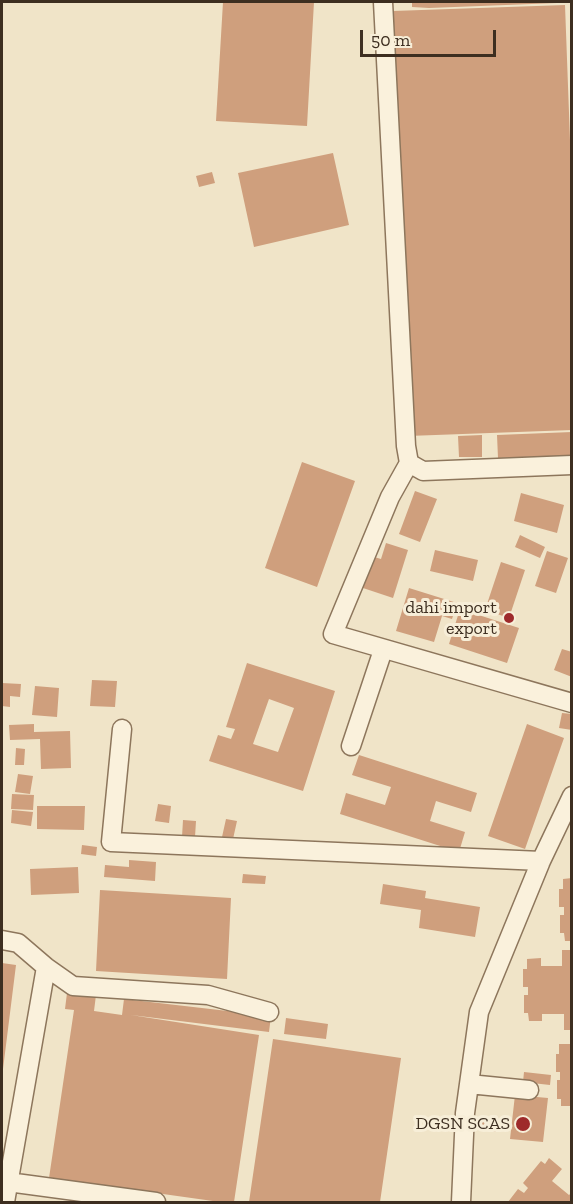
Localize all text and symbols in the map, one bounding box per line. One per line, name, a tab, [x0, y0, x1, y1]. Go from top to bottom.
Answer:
scale bar	[363, 18, 500, 56]
text: 50 m	[371, 29, 410, 51]
place label: dahi import export	[405, 597, 497, 640]
marker: dahi import export	[502, 611, 516, 625]
place label: DGSN SCAS	[415, 1113, 510, 1135]
marker: DGSN SCAS	[514, 1115, 532, 1133]

